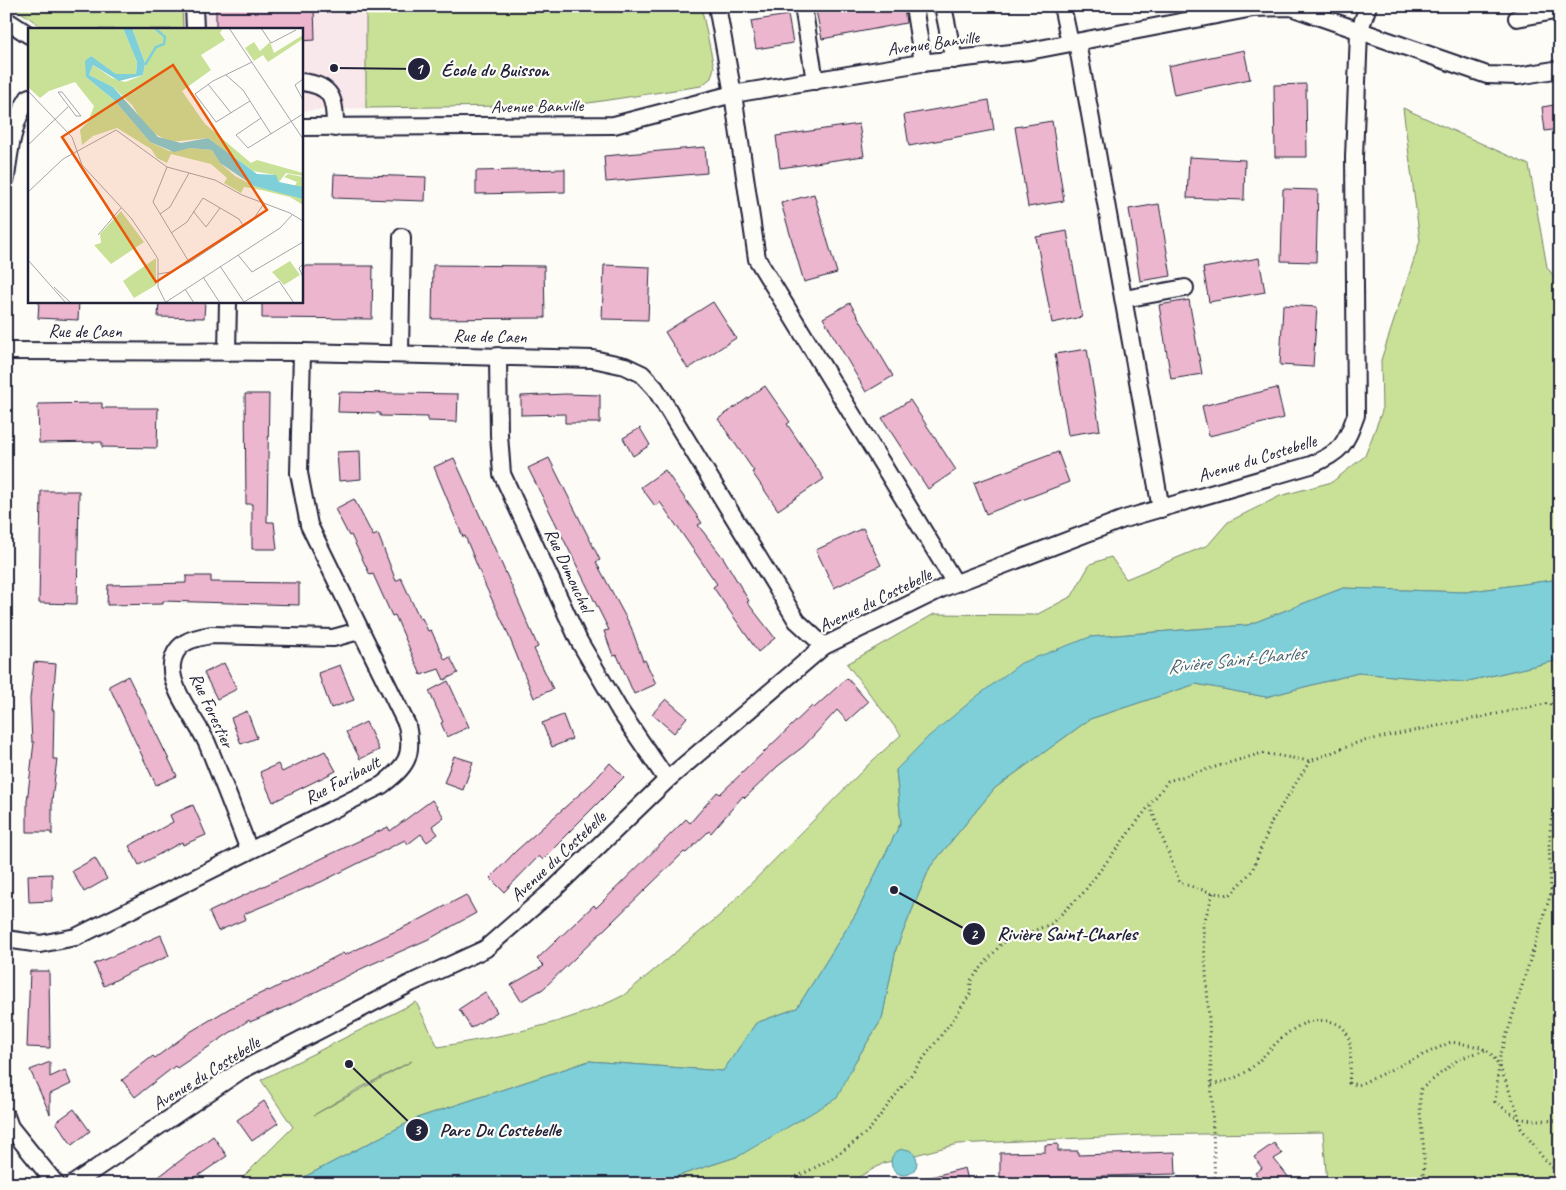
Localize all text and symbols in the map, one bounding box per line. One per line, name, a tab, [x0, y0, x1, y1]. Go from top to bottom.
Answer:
street label: Avenue Banville	[886, 26, 981, 60]
inset map	[28, 28, 302, 302]
callout: École du Buisson	[407, 52, 559, 86]
text: École du Buisson	[441, 58, 550, 82]
text: 1	[416, 60, 425, 79]
street label: Avenue Banville	[491, 94, 584, 118]
street label: Rue de Caen	[48, 320, 123, 342]
street label: Rue de Caen	[453, 324, 528, 348]
street label: Avenue du Costebelle	[1195, 429, 1320, 486]
street label: Rue Dumouchel	[540, 525, 599, 618]
street label: Avenue du Costebelle	[815, 563, 936, 637]
water label: Rivière Saint-Charles	[1166, 640, 1309, 679]
street label: Rue Forestier	[185, 669, 240, 753]
street label: Rue Faribault	[301, 750, 385, 809]
street label: Avenue du Costebelle	[506, 805, 611, 906]
callout: Rivière Saint-Charles	[962, 917, 1147, 951]
text: Rivière Saint-Charles	[997, 922, 1139, 946]
text: 2	[971, 925, 979, 944]
street label: Avenue du Costebelle	[148, 1031, 265, 1115]
callout: Parc Du Costebelle	[405, 1113, 571, 1147]
text: Parc Du Costebelle	[439, 1118, 562, 1142]
text: 3	[414, 1121, 422, 1140]

